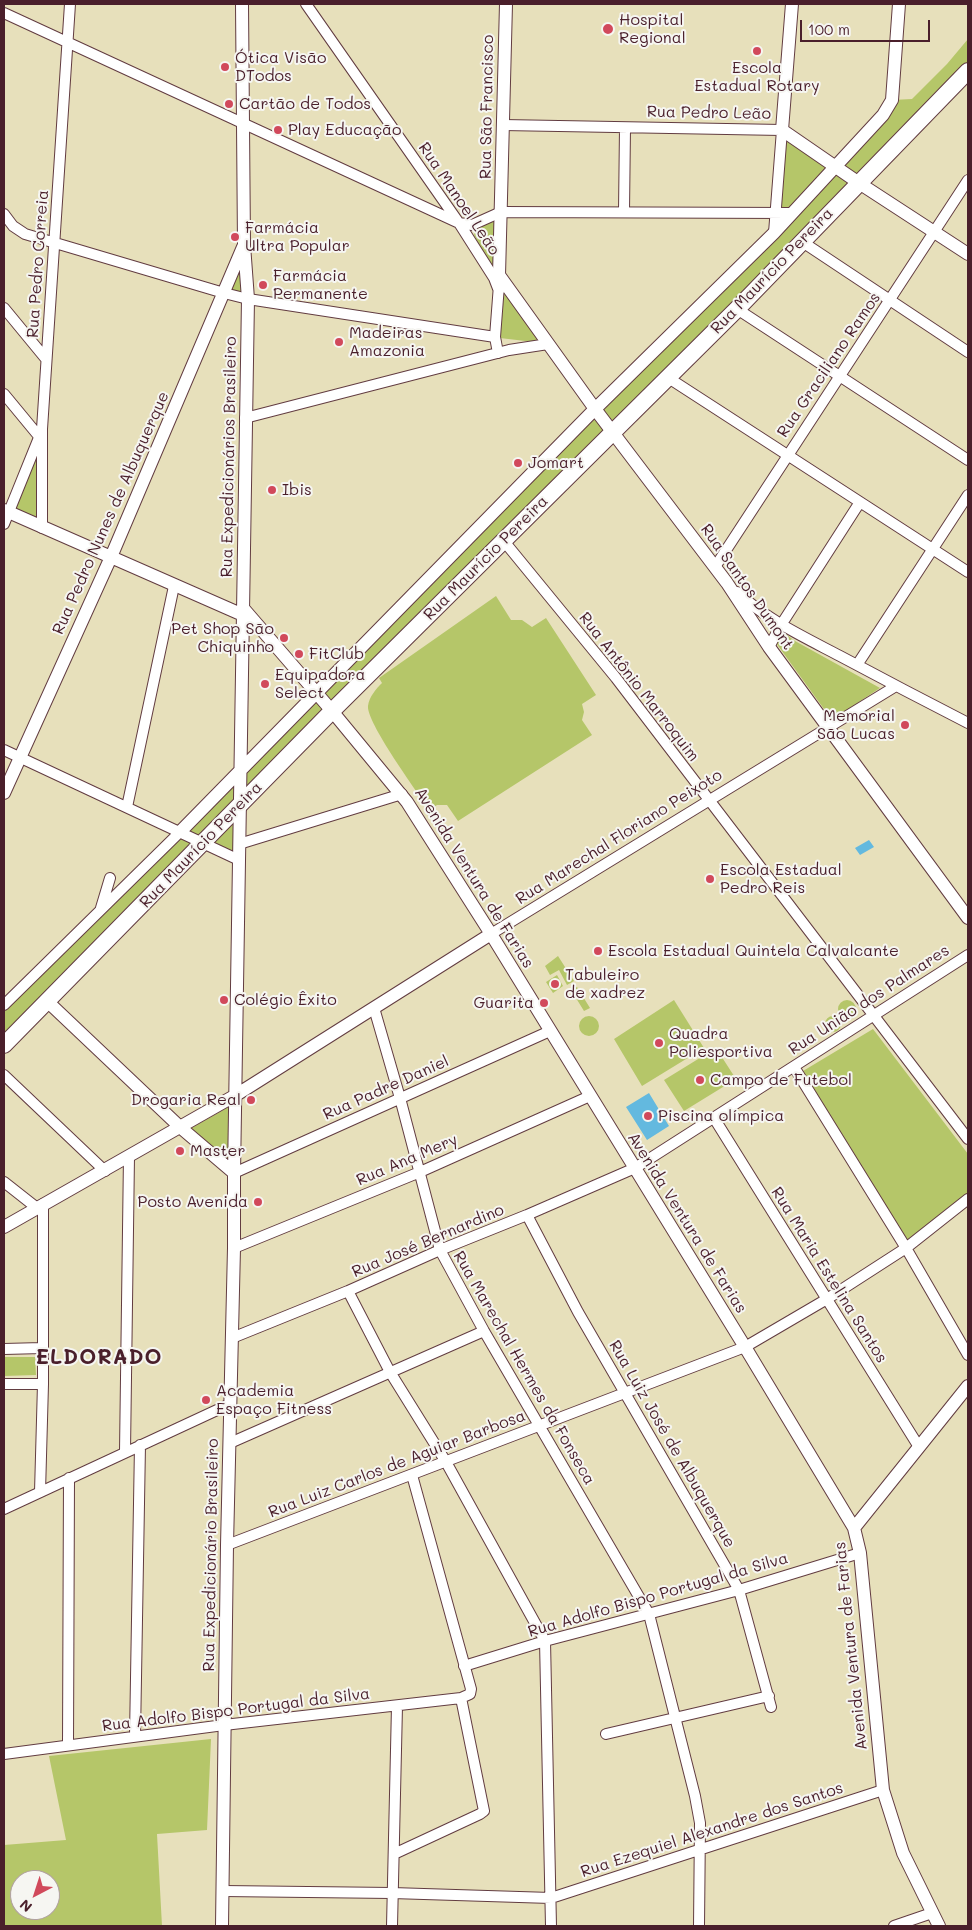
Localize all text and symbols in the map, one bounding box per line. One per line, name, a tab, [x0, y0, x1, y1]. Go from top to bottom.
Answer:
place label: Hospital Regional	[619, 10, 686, 48]
scale bar	[802, 10, 932, 42]
text: 100 m	[808, 19, 850, 39]
marker: Hospital Regional	[601, 22, 615, 36]
street label: Rua São Francisco	[476, 35, 498, 179]
marker: Escola Estadual Rotary	[751, 45, 763, 57]
place label: Ótica Visão DTodos	[235, 48, 327, 86]
place label: Escola Estadual Rotary	[694, 58, 820, 96]
marker: Ótica Visão DTodos	[219, 61, 231, 73]
place label: Cartão de Todos	[239, 94, 371, 114]
marker: Cartão de Todos	[223, 98, 235, 110]
street label: Rua Pedro Leão	[647, 102, 771, 124]
place label: Play Educação	[288, 120, 402, 140]
marker: Play Educação	[272, 124, 284, 136]
street label: Rua Manoel Leão	[414, 139, 504, 259]
street label: Rua Pedro Correia	[23, 189, 53, 339]
street label: Rua Maurício Pereira	[707, 204, 837, 338]
place label: Farmácia Ultra Popular	[245, 218, 350, 256]
marker: Farmácia Ultra Popular	[229, 231, 241, 243]
place label: Farmácia Permanente	[273, 266, 368, 304]
marker: Farmácia Permanente	[257, 279, 269, 291]
street label: Rua Graciliano Ramos	[773, 289, 885, 441]
place label: Madeiras Amazonia	[349, 323, 425, 361]
street label: Rua Expedicionários Brasileiro	[217, 336, 241, 578]
marker: Madeiras Amazonia	[333, 336, 345, 348]
street label: Rua Pedro Nunes de Albuquerque	[49, 389, 173, 637]
place label: Jomart	[528, 453, 584, 473]
marker: Jomart	[512, 457, 524, 469]
place label: Ibis	[282, 480, 312, 500]
marker: Ibis	[266, 484, 278, 496]
street label: Rua Maurício Pereira	[420, 492, 552, 624]
street label: Rua Santos Dumont	[696, 520, 798, 654]
street label: Rua Antônio Marroquim	[575, 609, 703, 765]
place label: Pet Shop São Chiquinho	[171, 619, 274, 657]
marker: Pet Shop São Chiquinho	[278, 632, 290, 644]
place label: FitClub	[309, 644, 364, 664]
marker: FitClub	[293, 648, 305, 660]
place label: Equipadora Select	[275, 665, 366, 703]
marker: Equipadora Select	[259, 678, 271, 690]
place label: Memorial São Lucas	[817, 706, 895, 744]
marker: Memorial São Lucas	[899, 719, 911, 731]
street label: Rua Marechal Floriano Peixoto	[512, 765, 726, 909]
street label: Rua Maurício Pereira	[136, 778, 266, 912]
street label: Avenida Ventura de Farias	[410, 784, 538, 972]
place label: Escola Estadual Pedro Reis	[720, 860, 842, 898]
marker: Escola Estadual Pedro Reis	[704, 873, 716, 885]
place label: Escola Estadual Quintela Calvalcante	[608, 941, 899, 961]
street label: Rua União dos Palmares	[785, 941, 953, 1059]
marker: Escola Estadual Quintela Calvalcante	[592, 945, 604, 957]
place label: Tabuleiro de xadrez	[565, 965, 645, 1003]
marker: Tabuleiro de xadrez	[549, 978, 561, 990]
place label: Colégio Êxito	[234, 990, 337, 1010]
place label: Guarita	[473, 993, 534, 1013]
marker: Colégio Êxito	[218, 994, 230, 1006]
marker: Guarita	[538, 997, 550, 1009]
place label: Quadra Poliesportiva	[669, 1024, 773, 1062]
marker: Quadra Poliesportiva	[653, 1037, 665, 1049]
street label: Rua Padre Daniel	[320, 1052, 452, 1124]
place label: Campo de Futebol	[710, 1070, 852, 1090]
marker: Campo de Futebol	[694, 1074, 706, 1086]
place label: Drogaria Real	[131, 1090, 241, 1110]
marker: Drogaria Real	[245, 1094, 257, 1106]
place label: Piscina olímpica	[658, 1106, 784, 1126]
marker: Piscina olímpica	[642, 1110, 654, 1122]
street label: Avenida Ventura de Farias	[623, 1129, 751, 1317]
street label: Rua Ana Mery	[353, 1130, 461, 1190]
place label: Master	[190, 1141, 245, 1161]
marker: Master	[174, 1145, 186, 1157]
street label: Rua Maria Estelina Santos	[767, 1184, 891, 1366]
place label: Posto Avenida	[138, 1192, 248, 1212]
marker: Posto Avenida	[252, 1196, 264, 1208]
street label: Rua José Bernardino	[349, 1200, 507, 1282]
street label: Rua Marechal Hermes da Fonseca	[449, 1248, 599, 1488]
street label: Rua Luiz José de Albuquerque	[605, 1337, 739, 1551]
district label: ELDORADO	[34, 1345, 164, 1371]
place label: Academia Espaço Fitness	[216, 1381, 332, 1419]
marker: Academia Espaço Fitness	[200, 1394, 212, 1406]
street label: Rua Luiz Carlos de Aguiar Barbosa	[266, 1406, 528, 1522]
street label: Rua Expedicionário Brasileiro	[199, 1438, 223, 1672]
street label: Avenida Ventura de Farias	[831, 1541, 871, 1751]
street label: Rua Adolfo Bispo Portugal da Silva	[526, 1549, 790, 1641]
street label: Rua Adolfo Bispo Portugal da Silva	[101, 1684, 371, 1736]
street label: Rua Ezequiel Alexandre dos Santos	[578, 1778, 846, 1882]
north arrow	[10, 1870, 60, 1920]
text: N	[16, 1895, 36, 1917]

